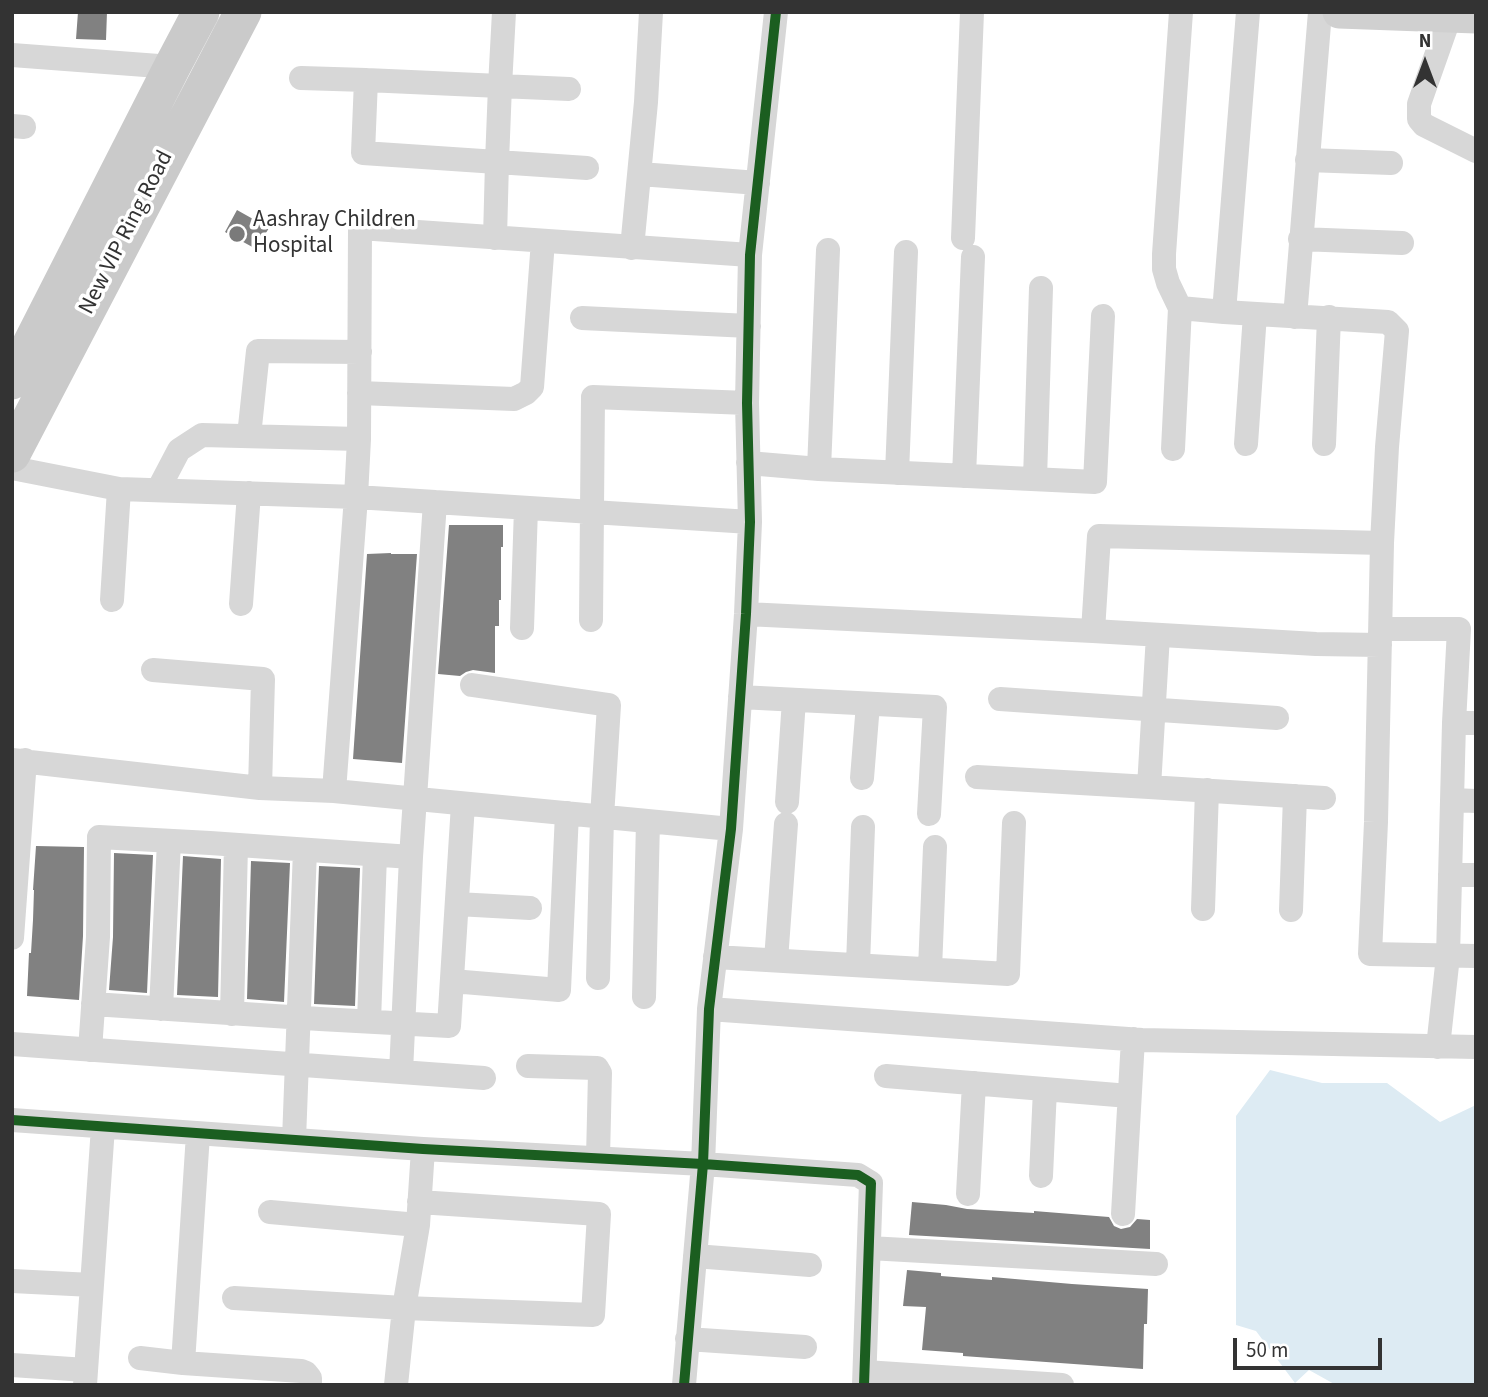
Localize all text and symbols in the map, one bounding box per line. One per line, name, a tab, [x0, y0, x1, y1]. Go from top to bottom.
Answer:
north arrow	[1390, 28, 1460, 98]
text: N	[1419, 28, 1431, 55]
street label: New VIP Ring Road	[74, 147, 180, 319]
place label: Aashray Children Hospital	[253, 207, 416, 261]
marker: Aashray Children Hospital	[227, 224, 247, 244]
scale bar	[1236, 1324, 1385, 1368]
text: 50 m	[1246, 1335, 1288, 1365]

